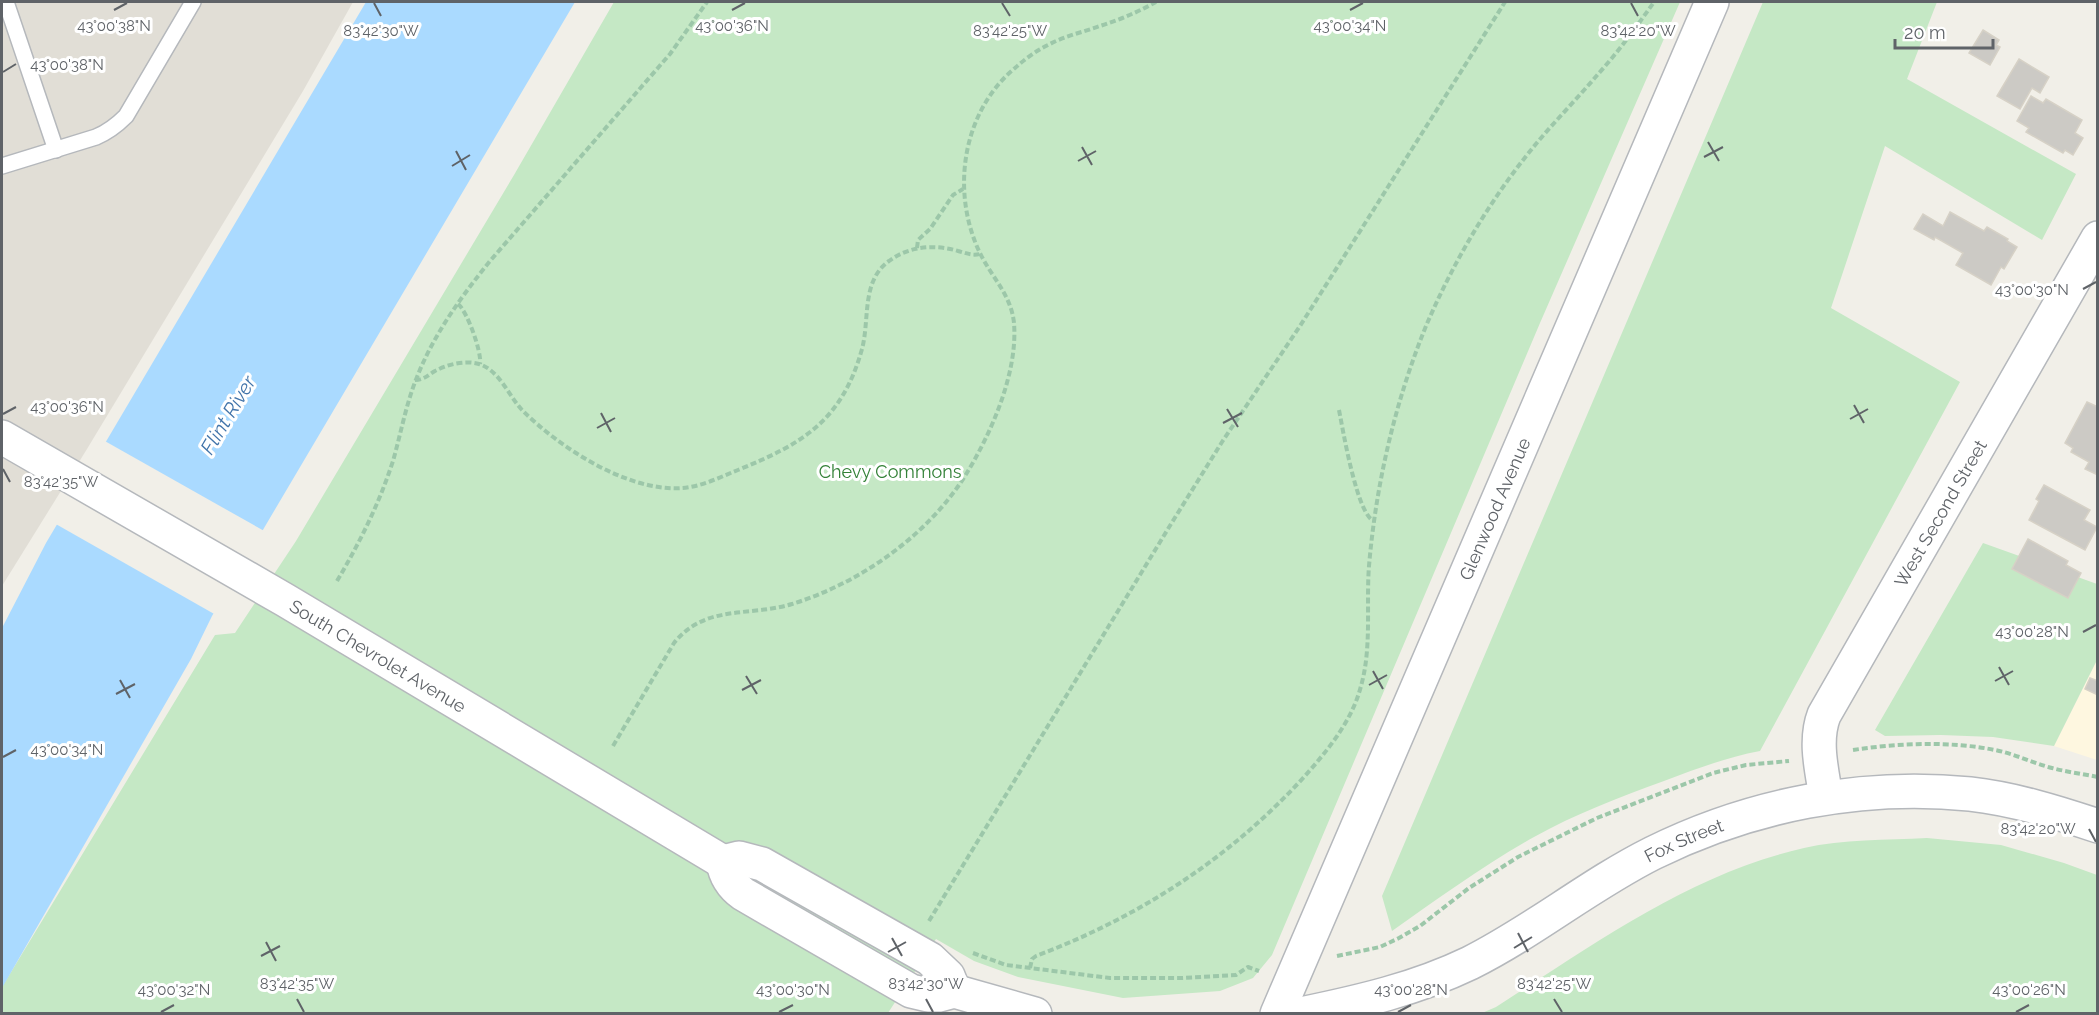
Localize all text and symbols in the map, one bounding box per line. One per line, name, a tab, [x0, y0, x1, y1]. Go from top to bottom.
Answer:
scale bar	[1895, 12, 1992, 50]
text: 43°00'38"N	[77, 17, 151, 35]
text: 43°00'36"N	[695, 17, 769, 35]
text: 43°00'34"N	[1314, 17, 1386, 35]
text: 83°42'30"W	[343, 22, 419, 40]
text: 83°42'25"W	[973, 22, 1047, 40]
text: 83°42'20"W	[1600, 22, 1676, 40]
text: 20 m	[1904, 22, 1946, 43]
text: 43°00'38"N	[30, 56, 104, 74]
text: 43°00'30"N	[1995, 281, 2069, 299]
water label: Flint River	[195, 370, 261, 459]
text: 43°00'36"N	[30, 398, 104, 416]
street label: Glenwood Avenue	[1454, 434, 1534, 583]
street label: West Second Street	[1890, 436, 1990, 590]
park label: Chevy Commons	[819, 461, 962, 482]
text: 83°42'35"W	[24, 473, 98, 491]
street label: South Chevrolet Avenue	[286, 595, 470, 717]
text: 43°00'28"N	[1995, 623, 2069, 641]
text: 43°00'34"N	[31, 741, 103, 759]
street label: Fox Street	[1641, 814, 1726, 866]
text: 83°42'20"W	[2000, 820, 2076, 838]
text: 83°42'35"W	[260, 975, 334, 993]
text: 83°42'30"W	[888, 975, 964, 993]
text: 83°42'25"W	[1517, 975, 1591, 993]
text: 43°00'32"N	[138, 981, 210, 999]
text: 43°00'30"N	[756, 981, 830, 999]
text: 43°00'28"N	[1374, 981, 1448, 999]
text: 43°00'26"N	[1992, 981, 2066, 999]

